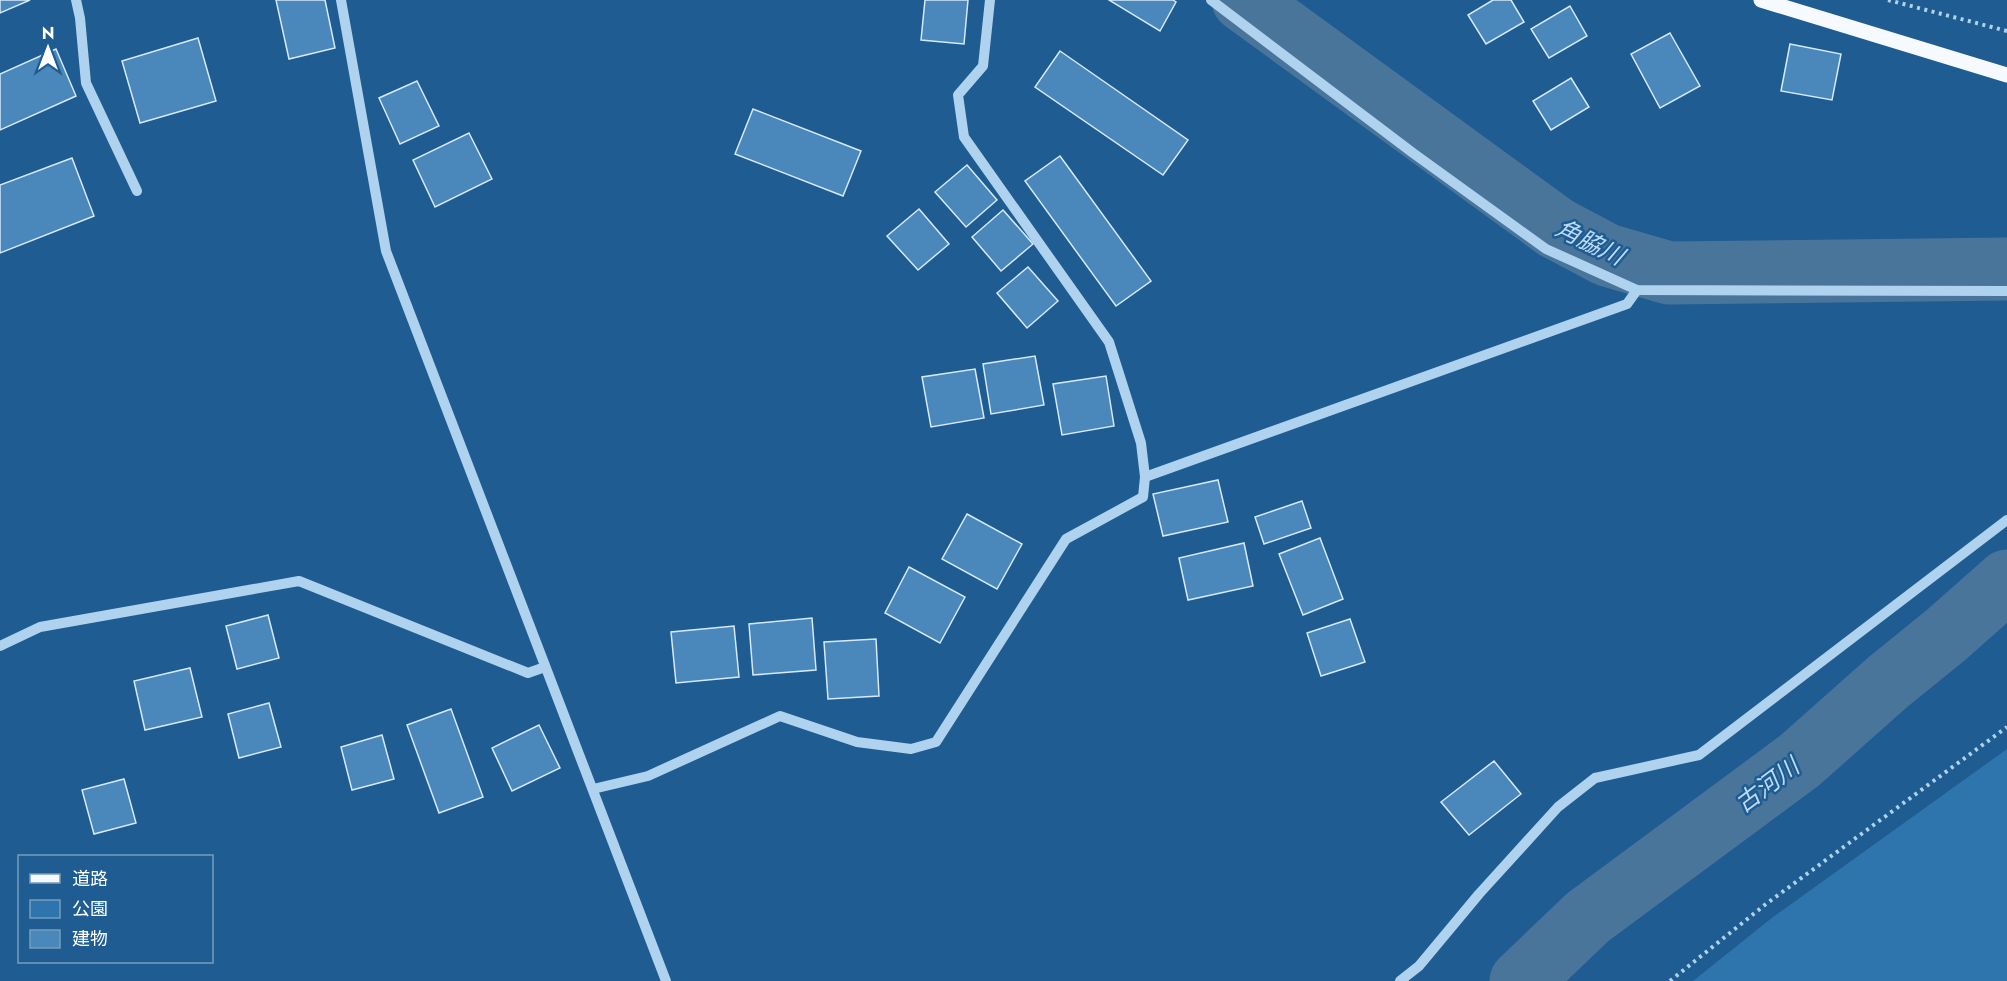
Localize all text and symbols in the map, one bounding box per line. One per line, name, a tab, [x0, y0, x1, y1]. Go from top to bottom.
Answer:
north arrow	[18, 18, 78, 78]
text: N	[42, 22, 54, 45]
water label: 角脇川	[1550, 210, 1633, 275]
water label: 古河川	[1728, 748, 1809, 821]
legend	[18, 855, 213, 963]
text: 道路	[72, 866, 108, 892]
text: 公園	[72, 896, 108, 922]
text: 建物	[72, 926, 108, 952]

